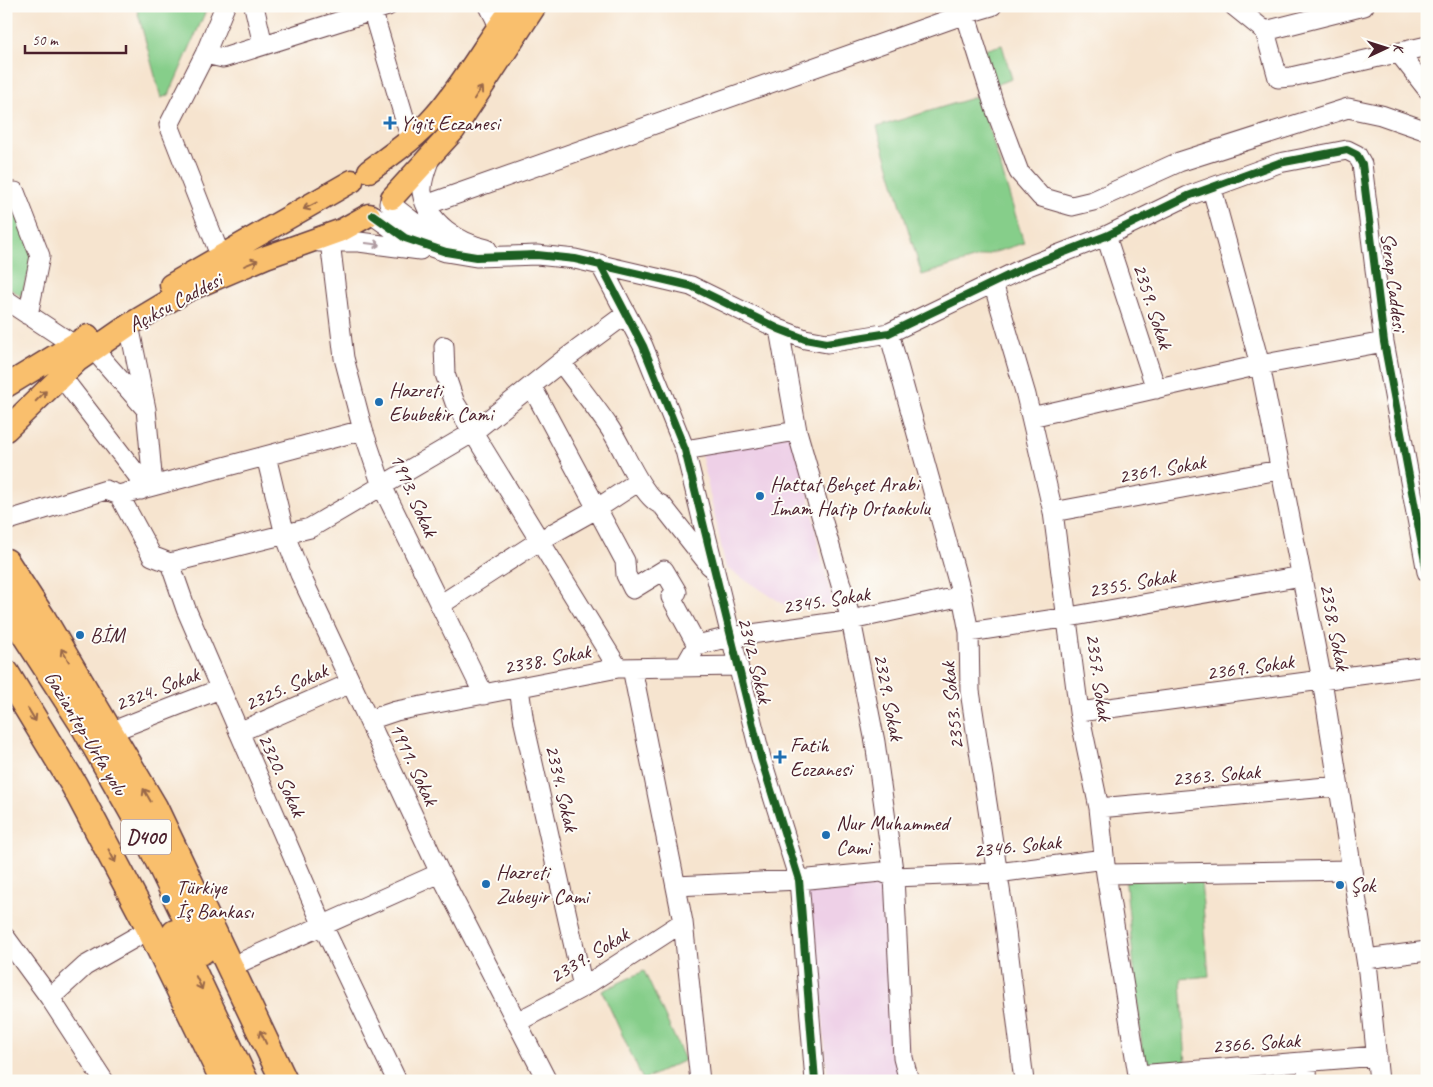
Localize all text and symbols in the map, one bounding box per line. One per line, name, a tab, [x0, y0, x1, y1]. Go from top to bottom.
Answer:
scale bar	[25, 22, 126, 54]
north arrow	[1360, 22, 1410, 72]
text: 50 m	[32, 31, 59, 50]
text: K	[1390, 43, 1407, 54]
one-way arrow	[473, 87, 483, 101]
place label: Yigit Eczanesi	[400, 110, 503, 136]
marker: Yigit Eczanesi	[384, 117, 396, 129]
one-way arrow	[302, 201, 317, 211]
street label: Serap Caddesi	[1375, 231, 1413, 336]
one-way arrow	[365, 239, 381, 249]
one-way arrow	[243, 258, 258, 267]
street label: 2359. Sokak	[1127, 260, 1179, 353]
street label: Açıksu Caddesi	[124, 265, 229, 338]
place label: Hazreti Ebubekir Cami	[389, 377, 496, 427]
one-way arrow	[35, 390, 47, 402]
marker: Hazreti Ebubekir Cami	[373, 396, 385, 408]
street label: 2361. Sokak	[1116, 448, 1209, 489]
street label: 1913. Sokak	[384, 449, 444, 542]
place label: Hattat Behçet Arabi İmam Hatip Ortaokulu	[770, 471, 931, 521]
marker: Hattat Behçet Arabi İmam Hatip Ortaokulu	[754, 490, 766, 502]
street label: 2355. Sokak	[1086, 562, 1179, 603]
street label: 2345. Sokak	[780, 580, 873, 620]
street label: 2358. Sokak	[1314, 581, 1356, 674]
street label: 2342. Sokak	[732, 614, 779, 707]
place label: BİM	[90, 622, 126, 648]
marker: BİM	[74, 629, 86, 641]
street label: 2357. Sokak	[1080, 632, 1118, 724]
street label: 2338. Sokak	[501, 638, 594, 680]
street label: 2369. Sokak	[1205, 648, 1297, 686]
one-way arrow	[59, 649, 69, 663]
street label: 2329. Sokak	[868, 651, 910, 744]
street label: 2325. Sokak	[240, 657, 333, 717]
street label: 2353. Sokak	[934, 659, 970, 751]
street label: 2324. Sokak	[111, 661, 204, 717]
street label: Gaziantep-Urfa yolu	[39, 666, 134, 801]
one-way arrow	[27, 708, 37, 722]
street label: 1911. Sokak	[384, 719, 445, 811]
street label: 2320. Sokak	[252, 729, 312, 822]
place label: Fatih Eczanesi	[790, 732, 855, 782]
street label: 2334. Sokak	[539, 742, 585, 835]
marker: Fatih Eczanesi	[774, 751, 786, 763]
street label: 2363. Sokak	[1171, 758, 1262, 792]
one-way arrow	[142, 789, 152, 803]
place label: Nur Muhammed Cami	[836, 810, 952, 860]
road number: D400	[121, 820, 171, 854]
street label: 2346. Sokak	[972, 828, 1064, 864]
marker: Nur Muhammed Cami	[820, 829, 832, 841]
one-way arrow	[107, 849, 117, 864]
place label: Hazreti Zubeyir Cami	[496, 859, 591, 909]
place label: Şok	[1350, 872, 1378, 898]
place label: Türkiye İş Bankası	[176, 874, 254, 924]
marker: Hazreti Zubeyir Cami	[480, 878, 492, 890]
marker: Şok	[1334, 879, 1346, 891]
marker: Türkiye İş Bankası	[160, 893, 172, 905]
street label: 2339. Sokak	[545, 920, 635, 989]
one-way arrow	[194, 975, 204, 990]
street label: 2366. Sokak	[1211, 1027, 1302, 1059]
one-way arrow	[257, 1030, 267, 1045]

